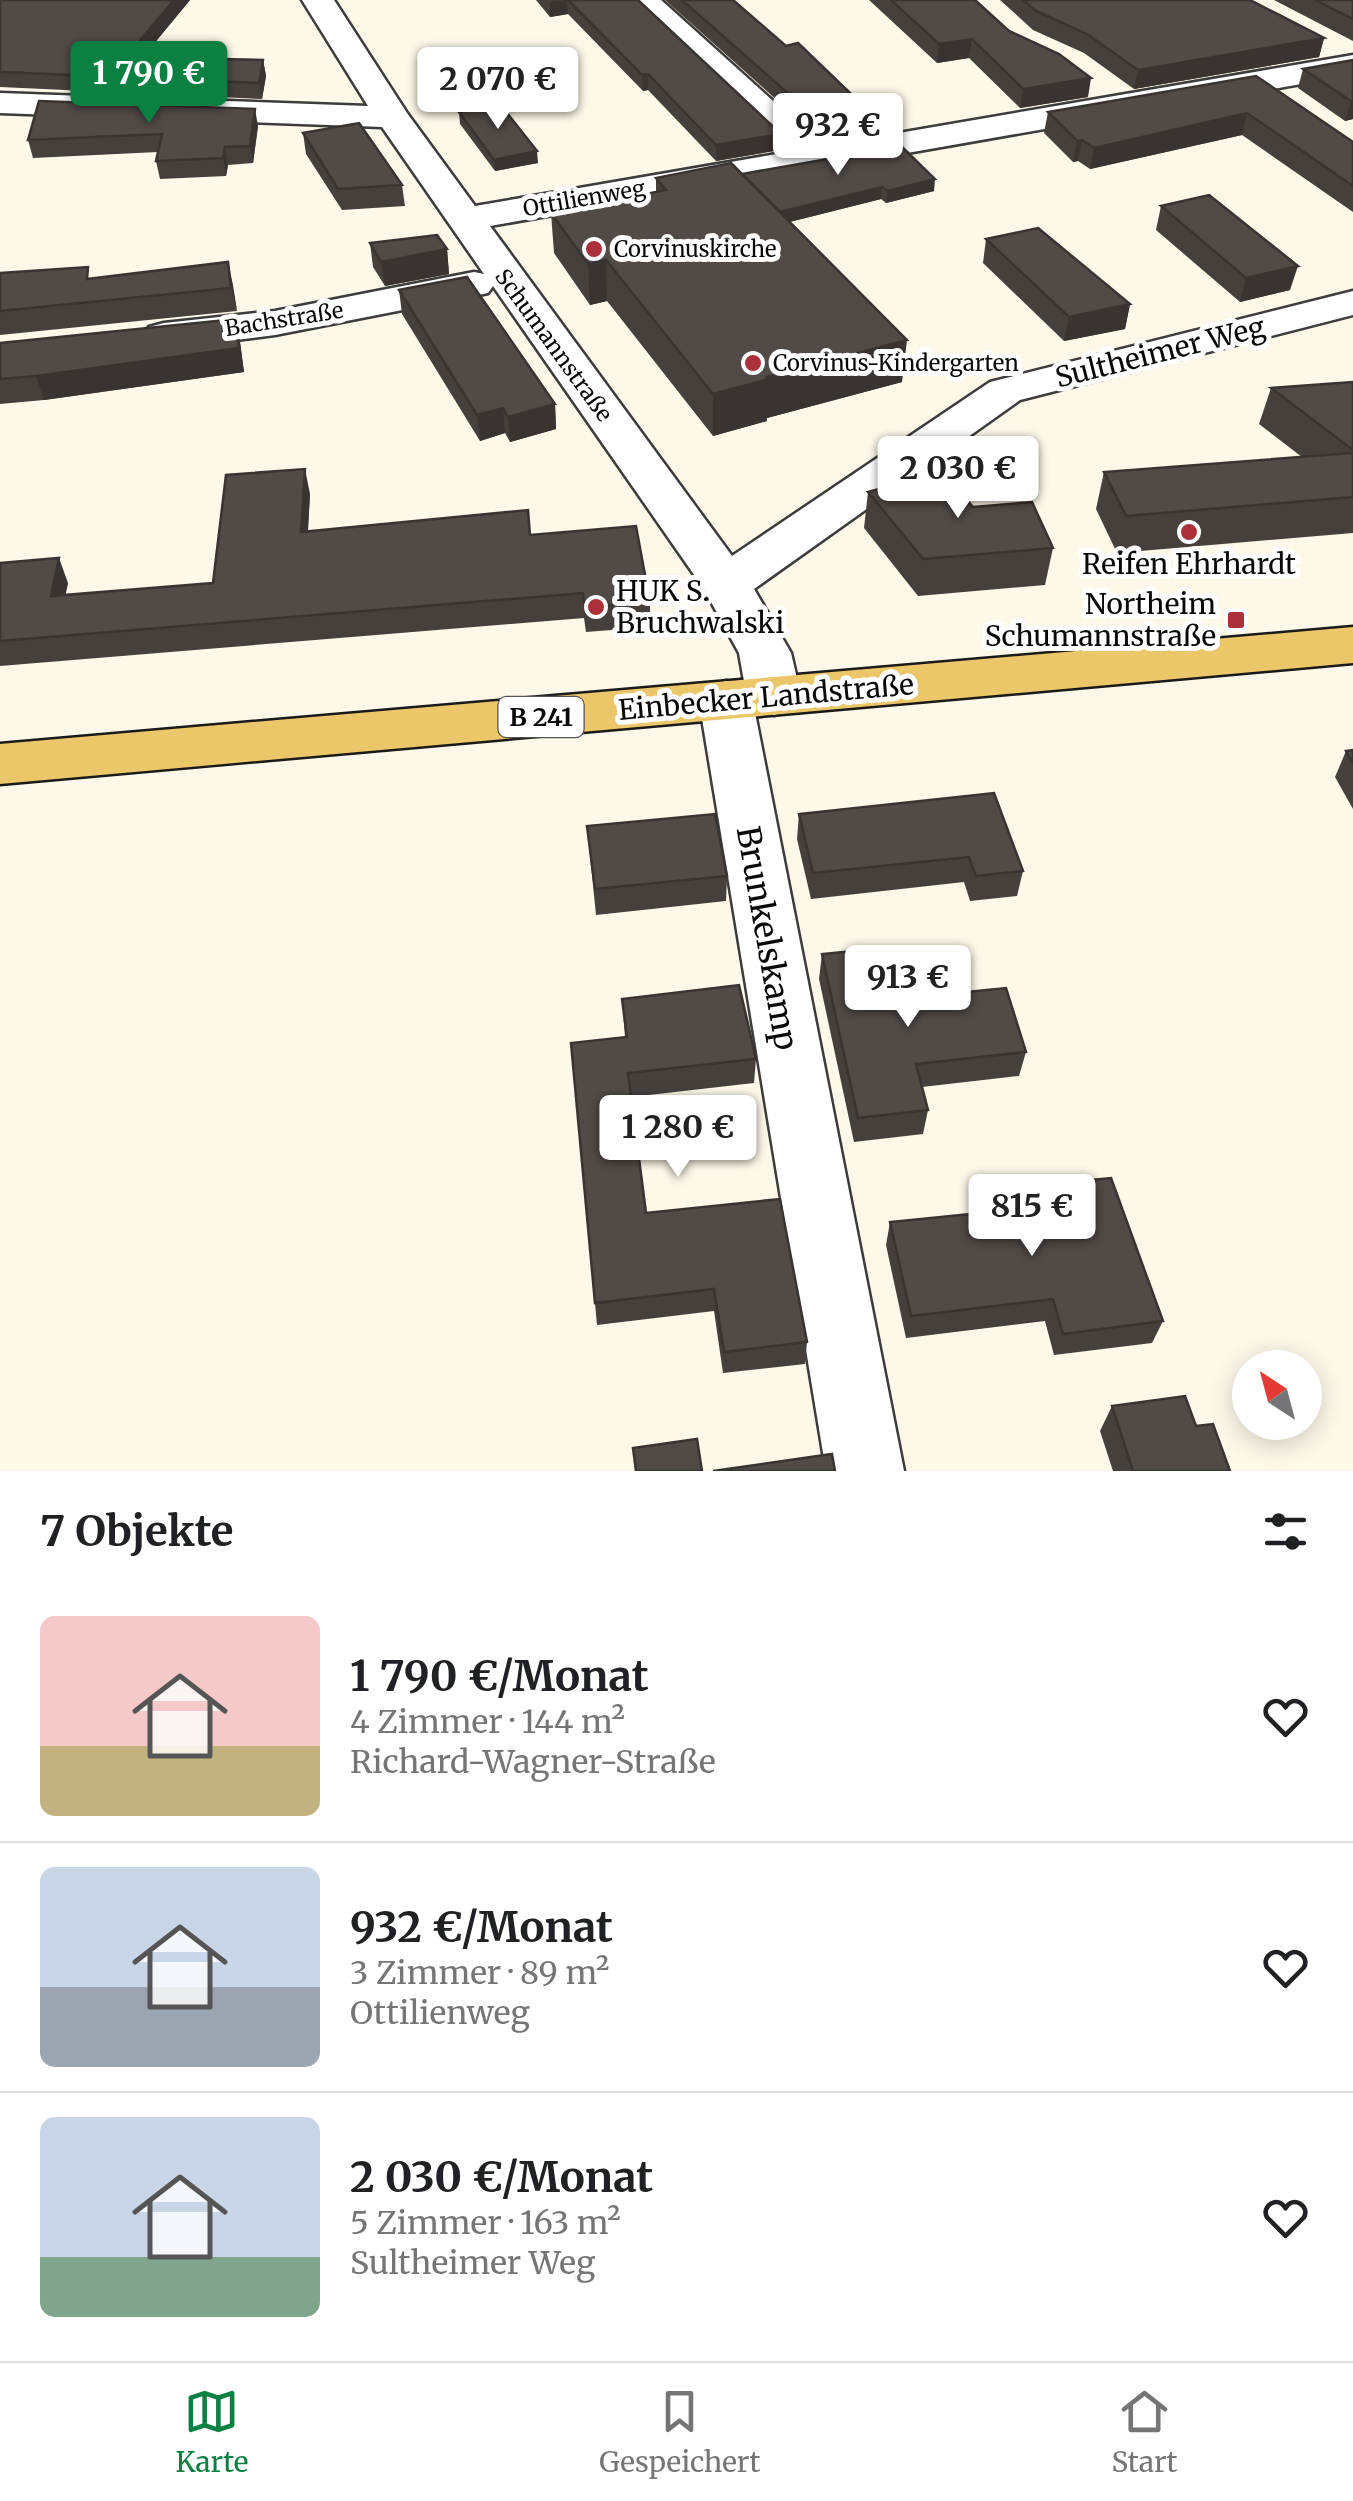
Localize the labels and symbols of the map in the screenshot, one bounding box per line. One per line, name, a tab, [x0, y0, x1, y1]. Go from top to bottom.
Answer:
pin: 1 790 €	[57, 41, 241, 126]
pin: 2 070 €	[406, 47, 590, 132]
pin: 932 €	[768, 93, 908, 178]
street label: Ottilienweg	[521, 173, 647, 223]
place label: Corvinuskirche	[614, 235, 777, 263]
marker: Corvinuskirche	[583, 238, 605, 260]
street label: Schumannstraße	[489, 263, 619, 427]
street label: Bachstraße	[223, 296, 345, 342]
street label: Sultheimer Weg	[1051, 309, 1269, 395]
place label: Corvinus-Kindergarten	[773, 349, 1019, 377]
marker: Corvinus-Kindergarten	[742, 352, 764, 374]
pin: 2 030 €	[866, 436, 1050, 521]
marker: Reifen Ehrhardt	[1178, 521, 1200, 543]
place label: Reifen Ehrhardt	[1082, 546, 1296, 582]
place label: HUK S. Bruchwalski	[616, 573, 784, 641]
place label: Northeim Schumannstraße	[985, 586, 1216, 654]
marker: HUK S. Bruchwalski	[585, 596, 607, 618]
marker: Northeim Schumannstraße	[1225, 609, 1247, 631]
street label: Einbecker Landstraße	[617, 666, 915, 728]
road number: B 241	[498, 697, 584, 737]
street label: Brunkelskamp	[728, 823, 806, 1053]
pin: 913 €	[838, 945, 978, 1030]
pin: 1 280 €	[586, 1095, 770, 1180]
pin: 815 €	[962, 1174, 1102, 1259]
north arrow	[1232, 1350, 1322, 1440]

